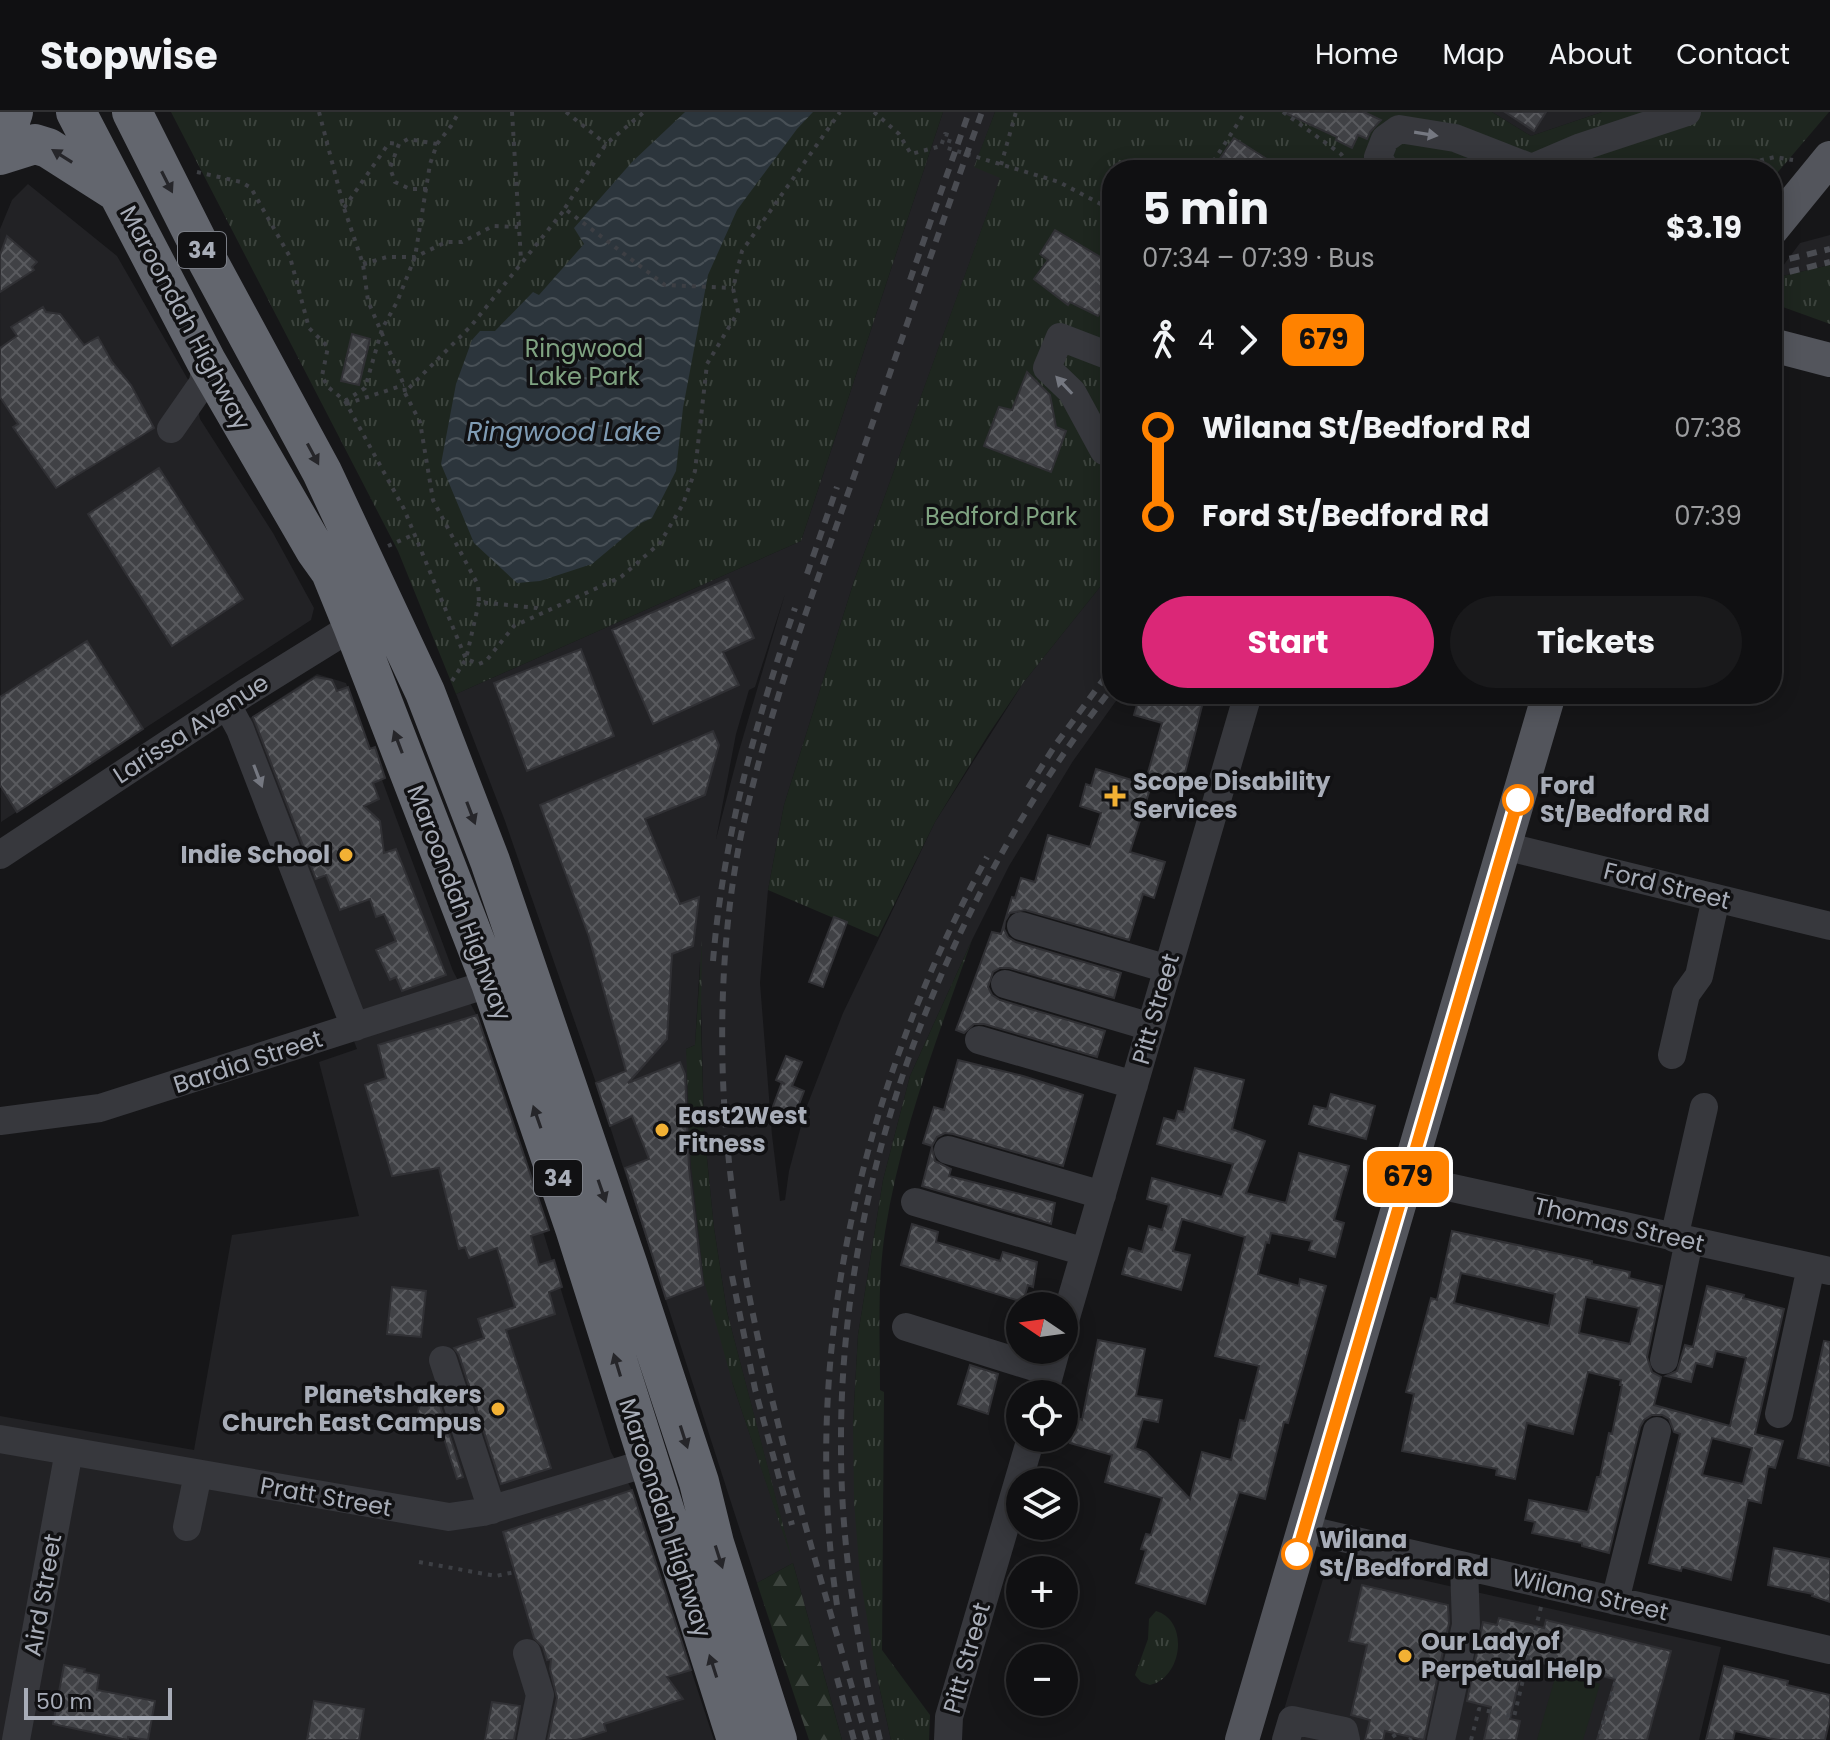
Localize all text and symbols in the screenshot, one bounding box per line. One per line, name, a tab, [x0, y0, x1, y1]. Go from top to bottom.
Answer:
text: Stopwise	[40, 29, 218, 82]
text: Home	[1315, 35, 1398, 74]
text: Map	[1442, 35, 1504, 74]
text: About	[1548, 35, 1632, 74]
text: Contact	[1676, 35, 1790, 74]
one-way arrow	[1413, 128, 1438, 140]
one-way arrow	[51, 149, 73, 163]
one-way arrow	[161, 170, 174, 193]
text: 5 min	[1142, 178, 1269, 239]
street label: Maroondah Highway	[112, 200, 259, 436]
text: $3.19	[1666, 206, 1742, 249]
road number: 34	[178, 232, 226, 268]
text: 07:34 – 07:39 · Bus	[1142, 240, 1375, 276]
icon: walk	[1142, 318, 1186, 362]
icon: forward	[1226, 318, 1270, 362]
text: 679	[1298, 320, 1348, 359]
text: 4	[1198, 322, 1214, 358]
park label: Ringwood Lake Park	[525, 332, 643, 393]
one-way arrow	[1055, 376, 1073, 395]
text: Wilana St/Bedford Rd	[1202, 406, 1531, 449]
text: 07:38	[1674, 410, 1742, 446]
water label: Ringwood Lake	[467, 414, 661, 450]
one-way arrow	[306, 443, 319, 466]
text: Ford St/Bedford Rd	[1202, 494, 1489, 537]
text: 07:39	[1674, 498, 1742, 534]
park label: Bedford Park	[925, 500, 1078, 533]
button: Start	[1142, 596, 1434, 688]
button: Tickets	[1450, 596, 1742, 688]
street label: Larissa Avenue	[107, 666, 275, 791]
one-way arrow	[391, 730, 404, 754]
one-way arrow	[252, 764, 265, 788]
place label: Scope Disability Services	[1133, 765, 1331, 826]
place label: Ford St/Bedford Rd	[1540, 769, 1710, 830]
street label: Maroondah Highway	[399, 780, 520, 1026]
marker: Scope Disability Services	[1104, 785, 1126, 807]
marker: Ford St/Bedford Rd	[1503, 785, 1533, 815]
one-way arrow	[465, 801, 478, 825]
place label: Indie School	[180, 838, 330, 871]
marker: Indie School	[337, 846, 355, 864]
street label: Ford Street	[1600, 854, 1734, 917]
street label: Pitt Street	[1124, 950, 1187, 1068]
street label: Bardia Street	[169, 1022, 327, 1101]
place label: East2West Fitness	[678, 1099, 807, 1160]
one-way arrow	[530, 1105, 542, 1129]
marker: East2West Fitness	[653, 1121, 671, 1139]
line badge: 679	[1362, 1151, 1454, 1203]
text: 679	[1383, 1157, 1433, 1196]
road number: 34	[534, 1160, 582, 1196]
one-way arrow	[597, 1179, 609, 1203]
street label: Thomas Street	[1531, 1189, 1708, 1260]
north arrow	[1006, 1292, 1078, 1364]
map controls	[1006, 1292, 1078, 1716]
one-way arrow	[610, 1352, 622, 1376]
place label: Planetshakers Church East Campus	[222, 1378, 482, 1439]
button: locate	[1006, 1380, 1078, 1452]
street label: Maroondah Highway	[611, 1394, 720, 1642]
marker: Planetshakers Church East Campus	[489, 1400, 507, 1418]
one-way arrow	[678, 1426, 691, 1450]
button: layers	[1006, 1468, 1078, 1540]
street label: Pratt Street	[258, 1469, 395, 1524]
place label: Wilana St/Bedford Rd	[1319, 1523, 1489, 1584]
street label: Aird Street	[15, 1531, 70, 1659]
marker: Wilana St/Bedford Rd	[1282, 1539, 1312, 1569]
one-way arrow	[713, 1546, 725, 1570]
button: +	[1006, 1556, 1078, 1628]
street label: Wilana Street	[1509, 1560, 1672, 1629]
street label: Pitt Street	[935, 1599, 998, 1717]
place label: Our Lady of Perpetual Help	[1421, 1625, 1602, 1686]
button: −	[1006, 1644, 1078, 1716]
marker: Our Lady of Perpetual Help	[1396, 1647, 1414, 1665]
one-way arrow	[706, 1653, 718, 1677]
scale bar	[24, 1684, 172, 1720]
text: 50 m	[36, 1686, 92, 1717]

